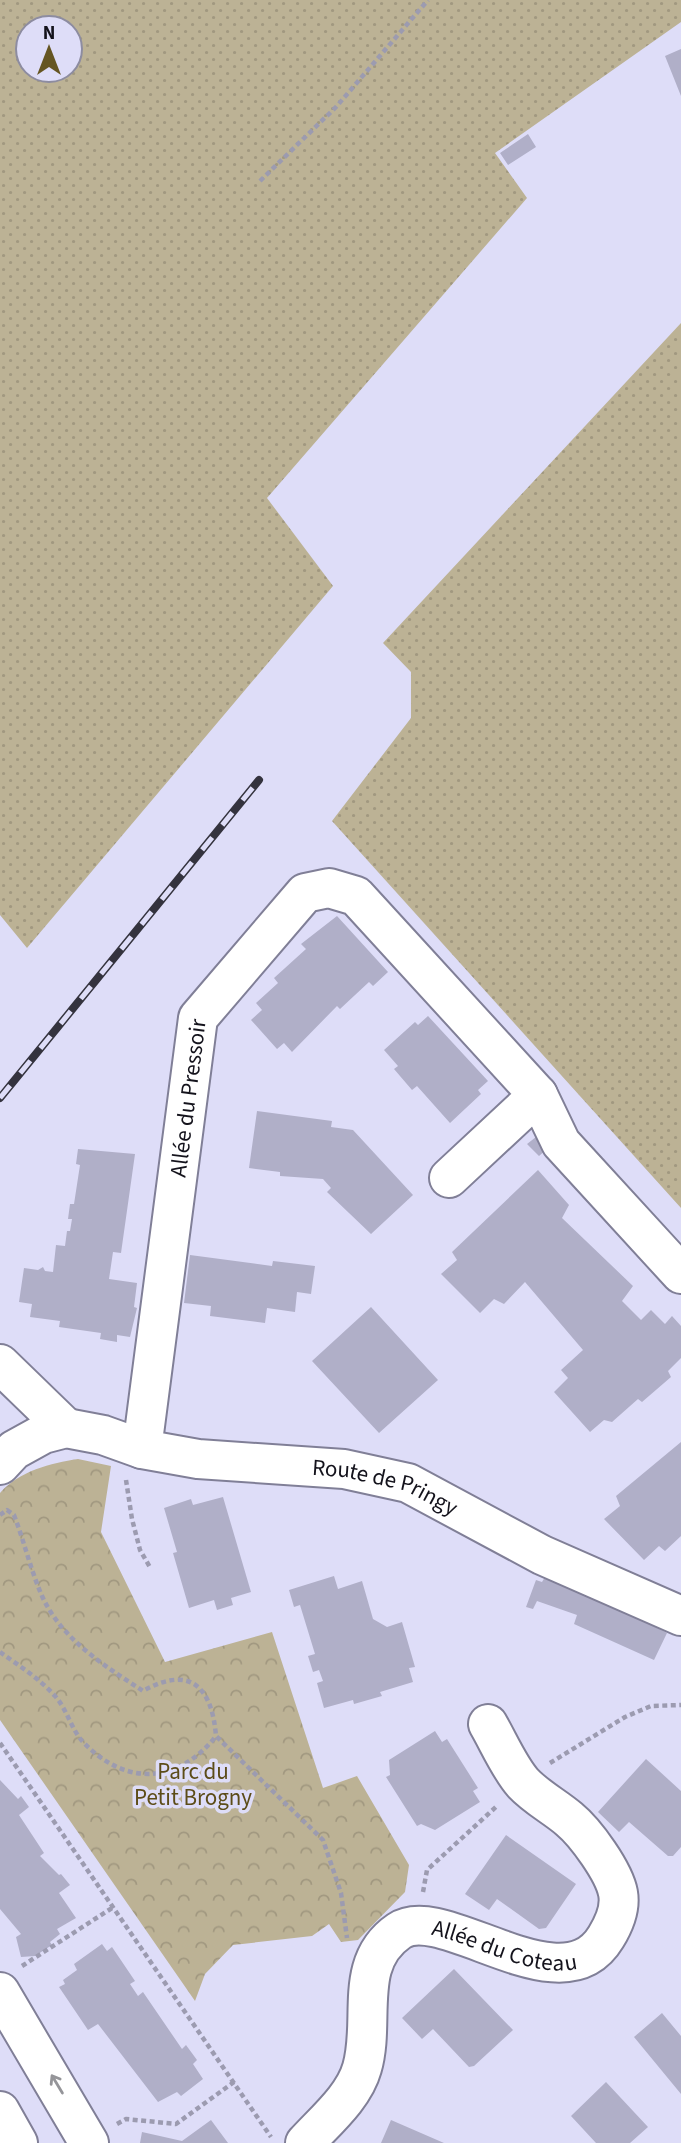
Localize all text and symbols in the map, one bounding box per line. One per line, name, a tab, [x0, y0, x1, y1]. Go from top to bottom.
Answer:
north arrow	[14, 14, 84, 84]
text: N	[43, 20, 55, 47]
street label: Allée du Pressoir	[161, 1016, 214, 1179]
street label: Route de Pringy	[311, 1450, 464, 1524]
park label: Parc du Petit Brogny	[134, 1755, 252, 1814]
street label: Allée du Coteau	[429, 1911, 579, 1979]
one-way arrow	[49, 2074, 63, 2094]

